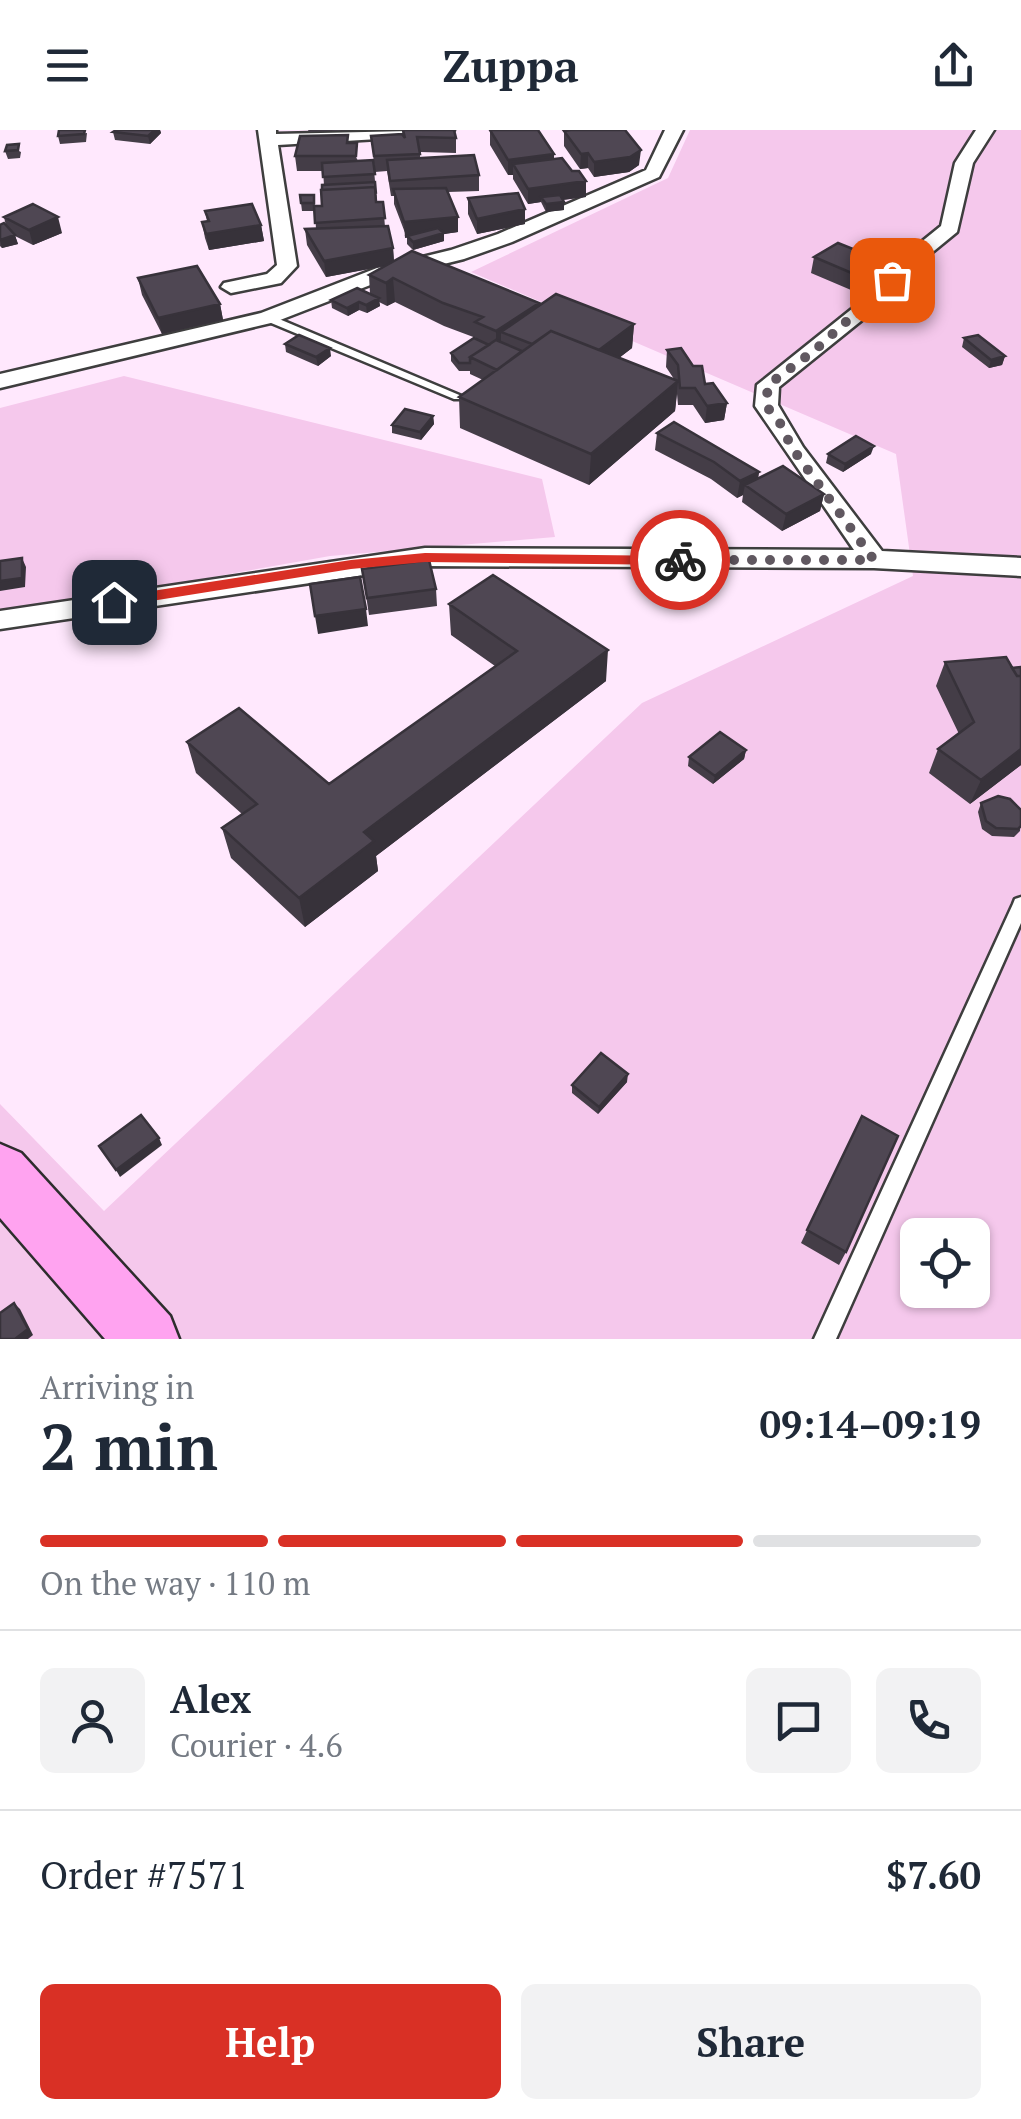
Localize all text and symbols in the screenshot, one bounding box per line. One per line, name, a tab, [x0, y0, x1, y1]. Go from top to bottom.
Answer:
text: Zuppa	[442, 35, 579, 95]
icon: menu	[40, 38, 95, 93]
icon: share	[926, 38, 981, 93]
pin	[850, 238, 935, 323]
icon: bag	[865, 253, 920, 308]
courier	[630, 510, 730, 610]
icon: bike	[653, 533, 708, 588]
pin	[72, 560, 157, 645]
icon: home	[87, 575, 142, 630]
map controls	[900, 1218, 990, 1308]
button: locate	[900, 1218, 990, 1308]
text: Arriving in	[40, 1366, 194, 1408]
text: 09:14–09:19	[759, 1399, 981, 1449]
text: 2 min	[40, 1402, 218, 1489]
text: On the way · 110 m	[40, 1562, 310, 1604]
button: person	[40, 1668, 145, 1773]
button: chat	[746, 1668, 851, 1773]
button: phone	[876, 1668, 981, 1773]
text: Alex	[170, 1674, 251, 1724]
text: Courier · 4.6	[170, 1724, 342, 1766]
text: Order #7571	[40, 1850, 248, 1900]
text: $7.60	[886, 1850, 981, 1900]
button: Help	[40, 1984, 501, 2099]
button: Share	[521, 1984, 981, 2099]

